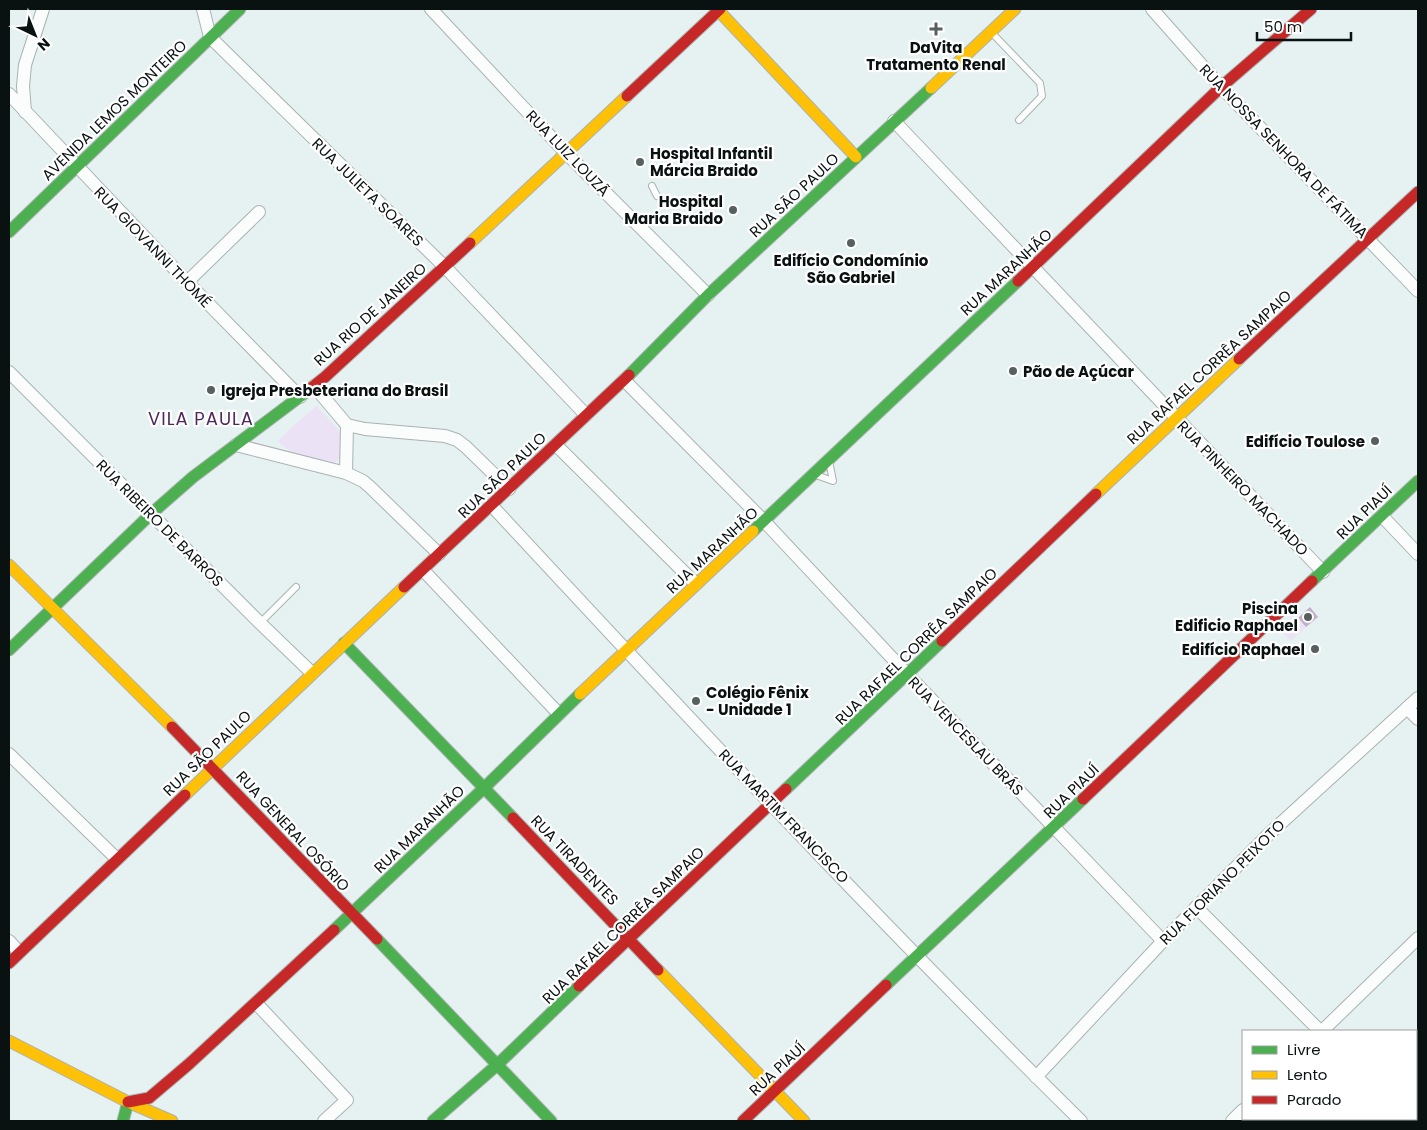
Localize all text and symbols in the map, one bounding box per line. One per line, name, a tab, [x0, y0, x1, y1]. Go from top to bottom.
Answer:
north arrow	[10, 10, 60, 60]
scale bar	[1257, 10, 1351, 42]
text: 50 m	[1264, 16, 1302, 37]
marker: DaVita Tratamento Renal	[929, 22, 943, 36]
street label: AVENIDA LEMOS MONTEIRO	[38, 36, 190, 184]
place label: DaVita Tratamento Renal	[866, 37, 1006, 75]
street label: RUA NOSSA SENHORA DE FÁTIMA	[1195, 59, 1373, 243]
street label: RUA LUIZ LOUZÃ	[521, 105, 615, 201]
street label: RUA JULIETA SOARES	[308, 133, 428, 251]
place label: Hospital Infantil Márcia Braido	[650, 143, 773, 181]
street label: RUA SÃO PAULO	[745, 148, 843, 242]
marker: Hospital Infantil Márcia Braido	[634, 156, 646, 168]
street label: RUA GIOVANNI THOMÉ	[90, 182, 216, 312]
place label: Hospital Maria Braido	[624, 191, 723, 229]
marker: Hospital Maria Braido	[727, 204, 739, 216]
street label: RUA MARANHÃO	[956, 224, 1057, 320]
marker: Edifício Condomínio São Gabriel	[845, 237, 857, 249]
place label: Edifício Condomínio São Gabriel	[774, 250, 929, 288]
street label: RUA RIO DE JANEIRO	[309, 257, 431, 370]
street label: RUA RAFAEL CORRÊA SAMPAIO	[1122, 285, 1296, 449]
place label: Pão de Açúcar	[1023, 361, 1134, 382]
marker: Pão de Açúcar	[1007, 365, 1019, 377]
place label: Igreja Presbeteriana do Brasil	[221, 380, 448, 401]
marker: Igreja Presbeteriana do Brasil	[205, 384, 217, 396]
district label: VILA PAULA	[148, 406, 254, 431]
street label: RUA PINHEIRO MACHADO	[1173, 416, 1313, 560]
street label: RUA SÃO PAULO	[453, 427, 551, 523]
place label: Edifício Toulose	[1246, 431, 1365, 452]
marker: Edifício Toulose	[1369, 435, 1381, 447]
street label: RUA RIBEIRO DE BARROS	[92, 455, 228, 591]
street label: RUA PIAUÍ	[1332, 480, 1397, 544]
street label: RUA MARANHÃO	[662, 502, 763, 598]
street label: RUA RAFAEL CORRÊA SAMPAIO	[830, 563, 1002, 729]
place label: Piscina Edificio Raphael	[1175, 598, 1298, 636]
marker: Piscina Edificio Raphael	[1302, 611, 1314, 623]
place label: Edifício Raphael	[1182, 639, 1305, 660]
marker: Edifício Raphael	[1309, 643, 1321, 655]
street label: RUA VENCESLAU BRÁS	[904, 672, 1028, 800]
place label: Colégio Fênix - Unidade 1	[706, 682, 809, 720]
marker: Colégio Fênix - Unidade 1	[690, 695, 702, 707]
street label: RUA SÃO PAULO	[158, 705, 256, 801]
street label: RUA MARTIM FRANCISCO	[714, 744, 854, 888]
street label: RUA PIAUÍ	[1039, 759, 1104, 823]
street label: RUA GENERAL OSÓRIO	[232, 766, 355, 896]
street label: RUA MARANHÃO	[369, 780, 469, 878]
street label: RUA TIRADENTES	[527, 810, 623, 910]
street label: RUA FLORIANO PEIXOTO	[1155, 814, 1290, 949]
street label: RUA RAFAEL CORRÊA SAMPAIO	[537, 842, 709, 1008]
legend	[1242, 1030, 1417, 1120]
street label: RUA PIAUÍ	[744, 1037, 810, 1100]
text: Livre	[1287, 1039, 1320, 1060]
text: Lento	[1287, 1064, 1327, 1085]
text: Parado	[1287, 1089, 1341, 1110]

